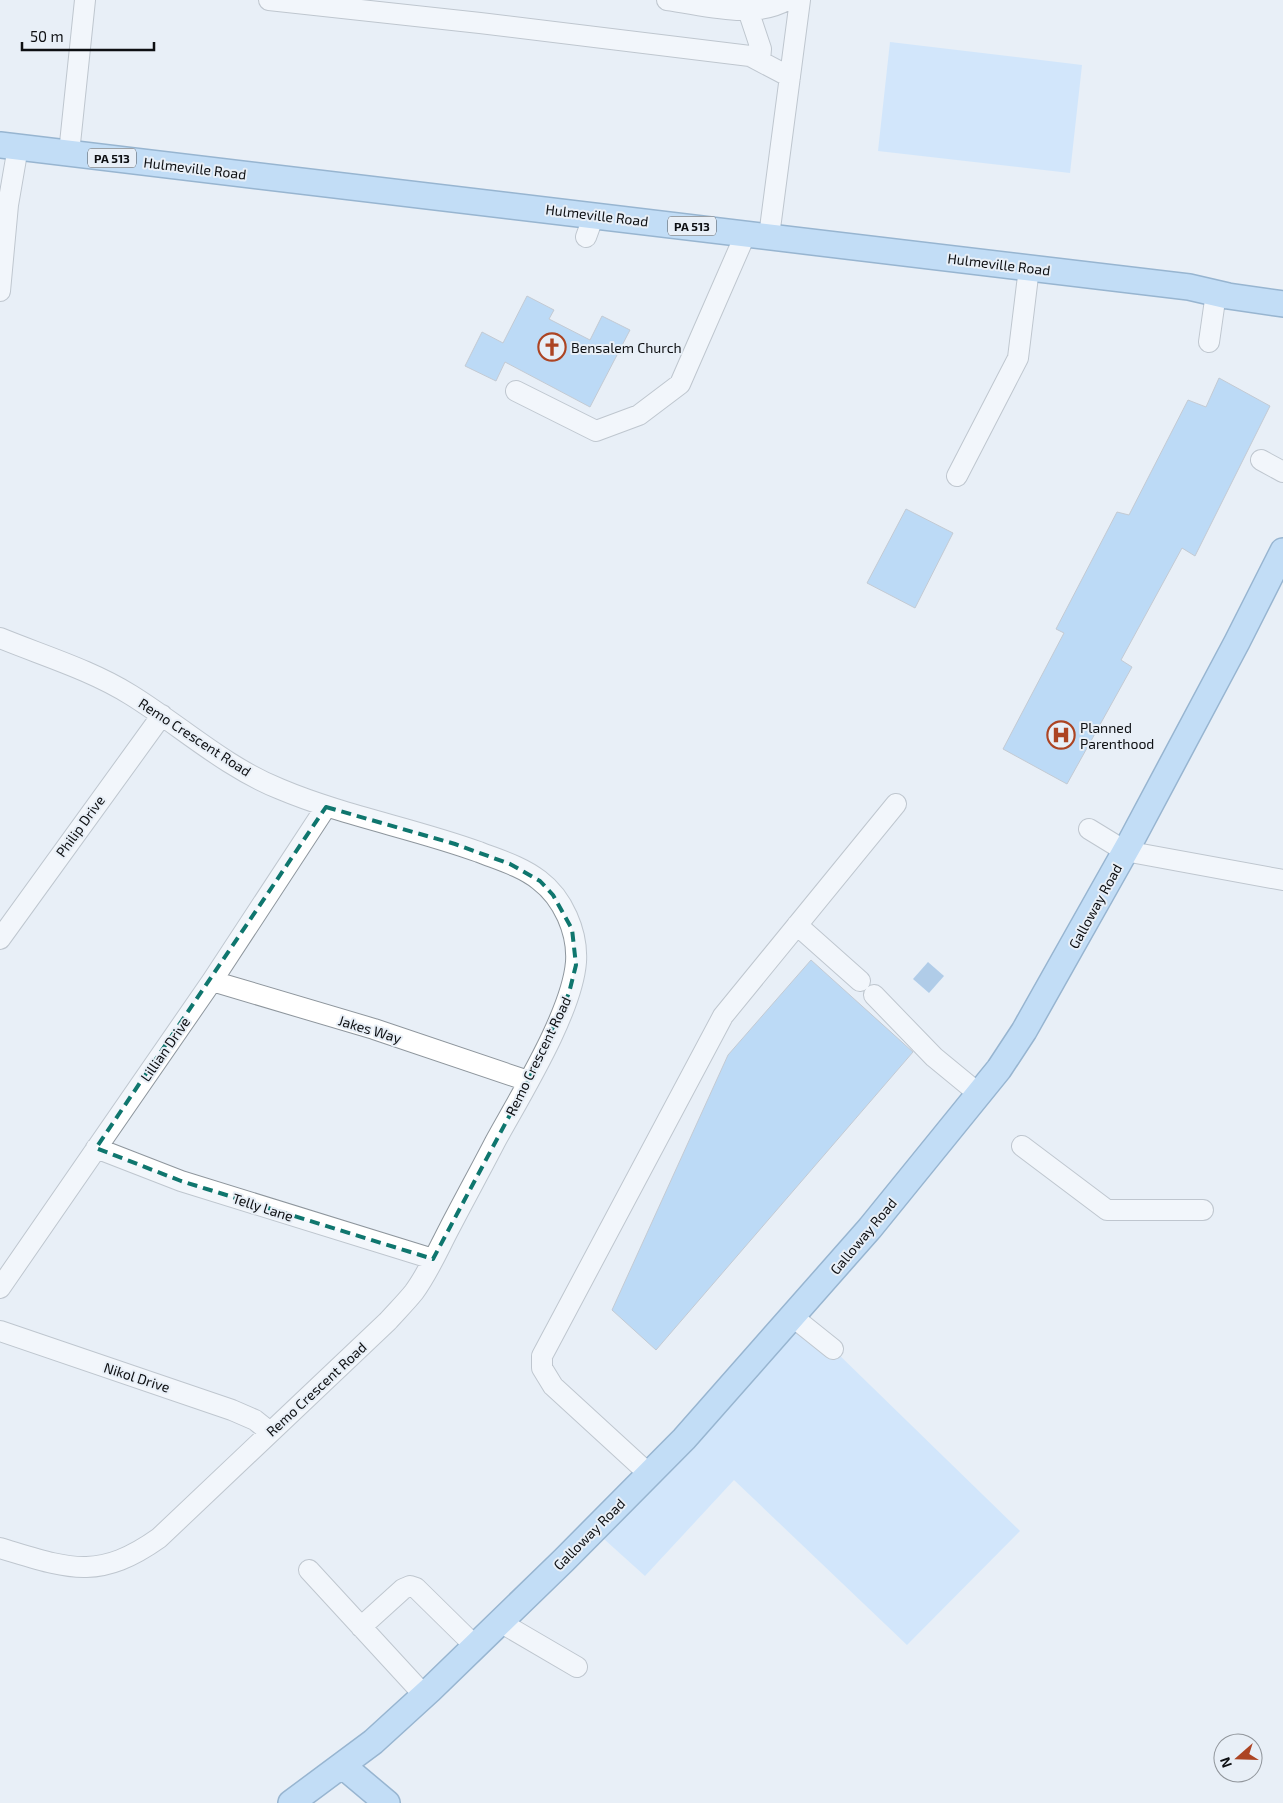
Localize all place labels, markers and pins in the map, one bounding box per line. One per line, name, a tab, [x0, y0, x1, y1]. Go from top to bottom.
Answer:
church icon: Bensalem Church	[537, 332, 567, 362]
place label: Bensalem Church	[571, 339, 682, 356]
place label: Planned Parenthood	[1080, 719, 1154, 752]
hospital icon: Planned Parenthood	[1046, 720, 1076, 750]

